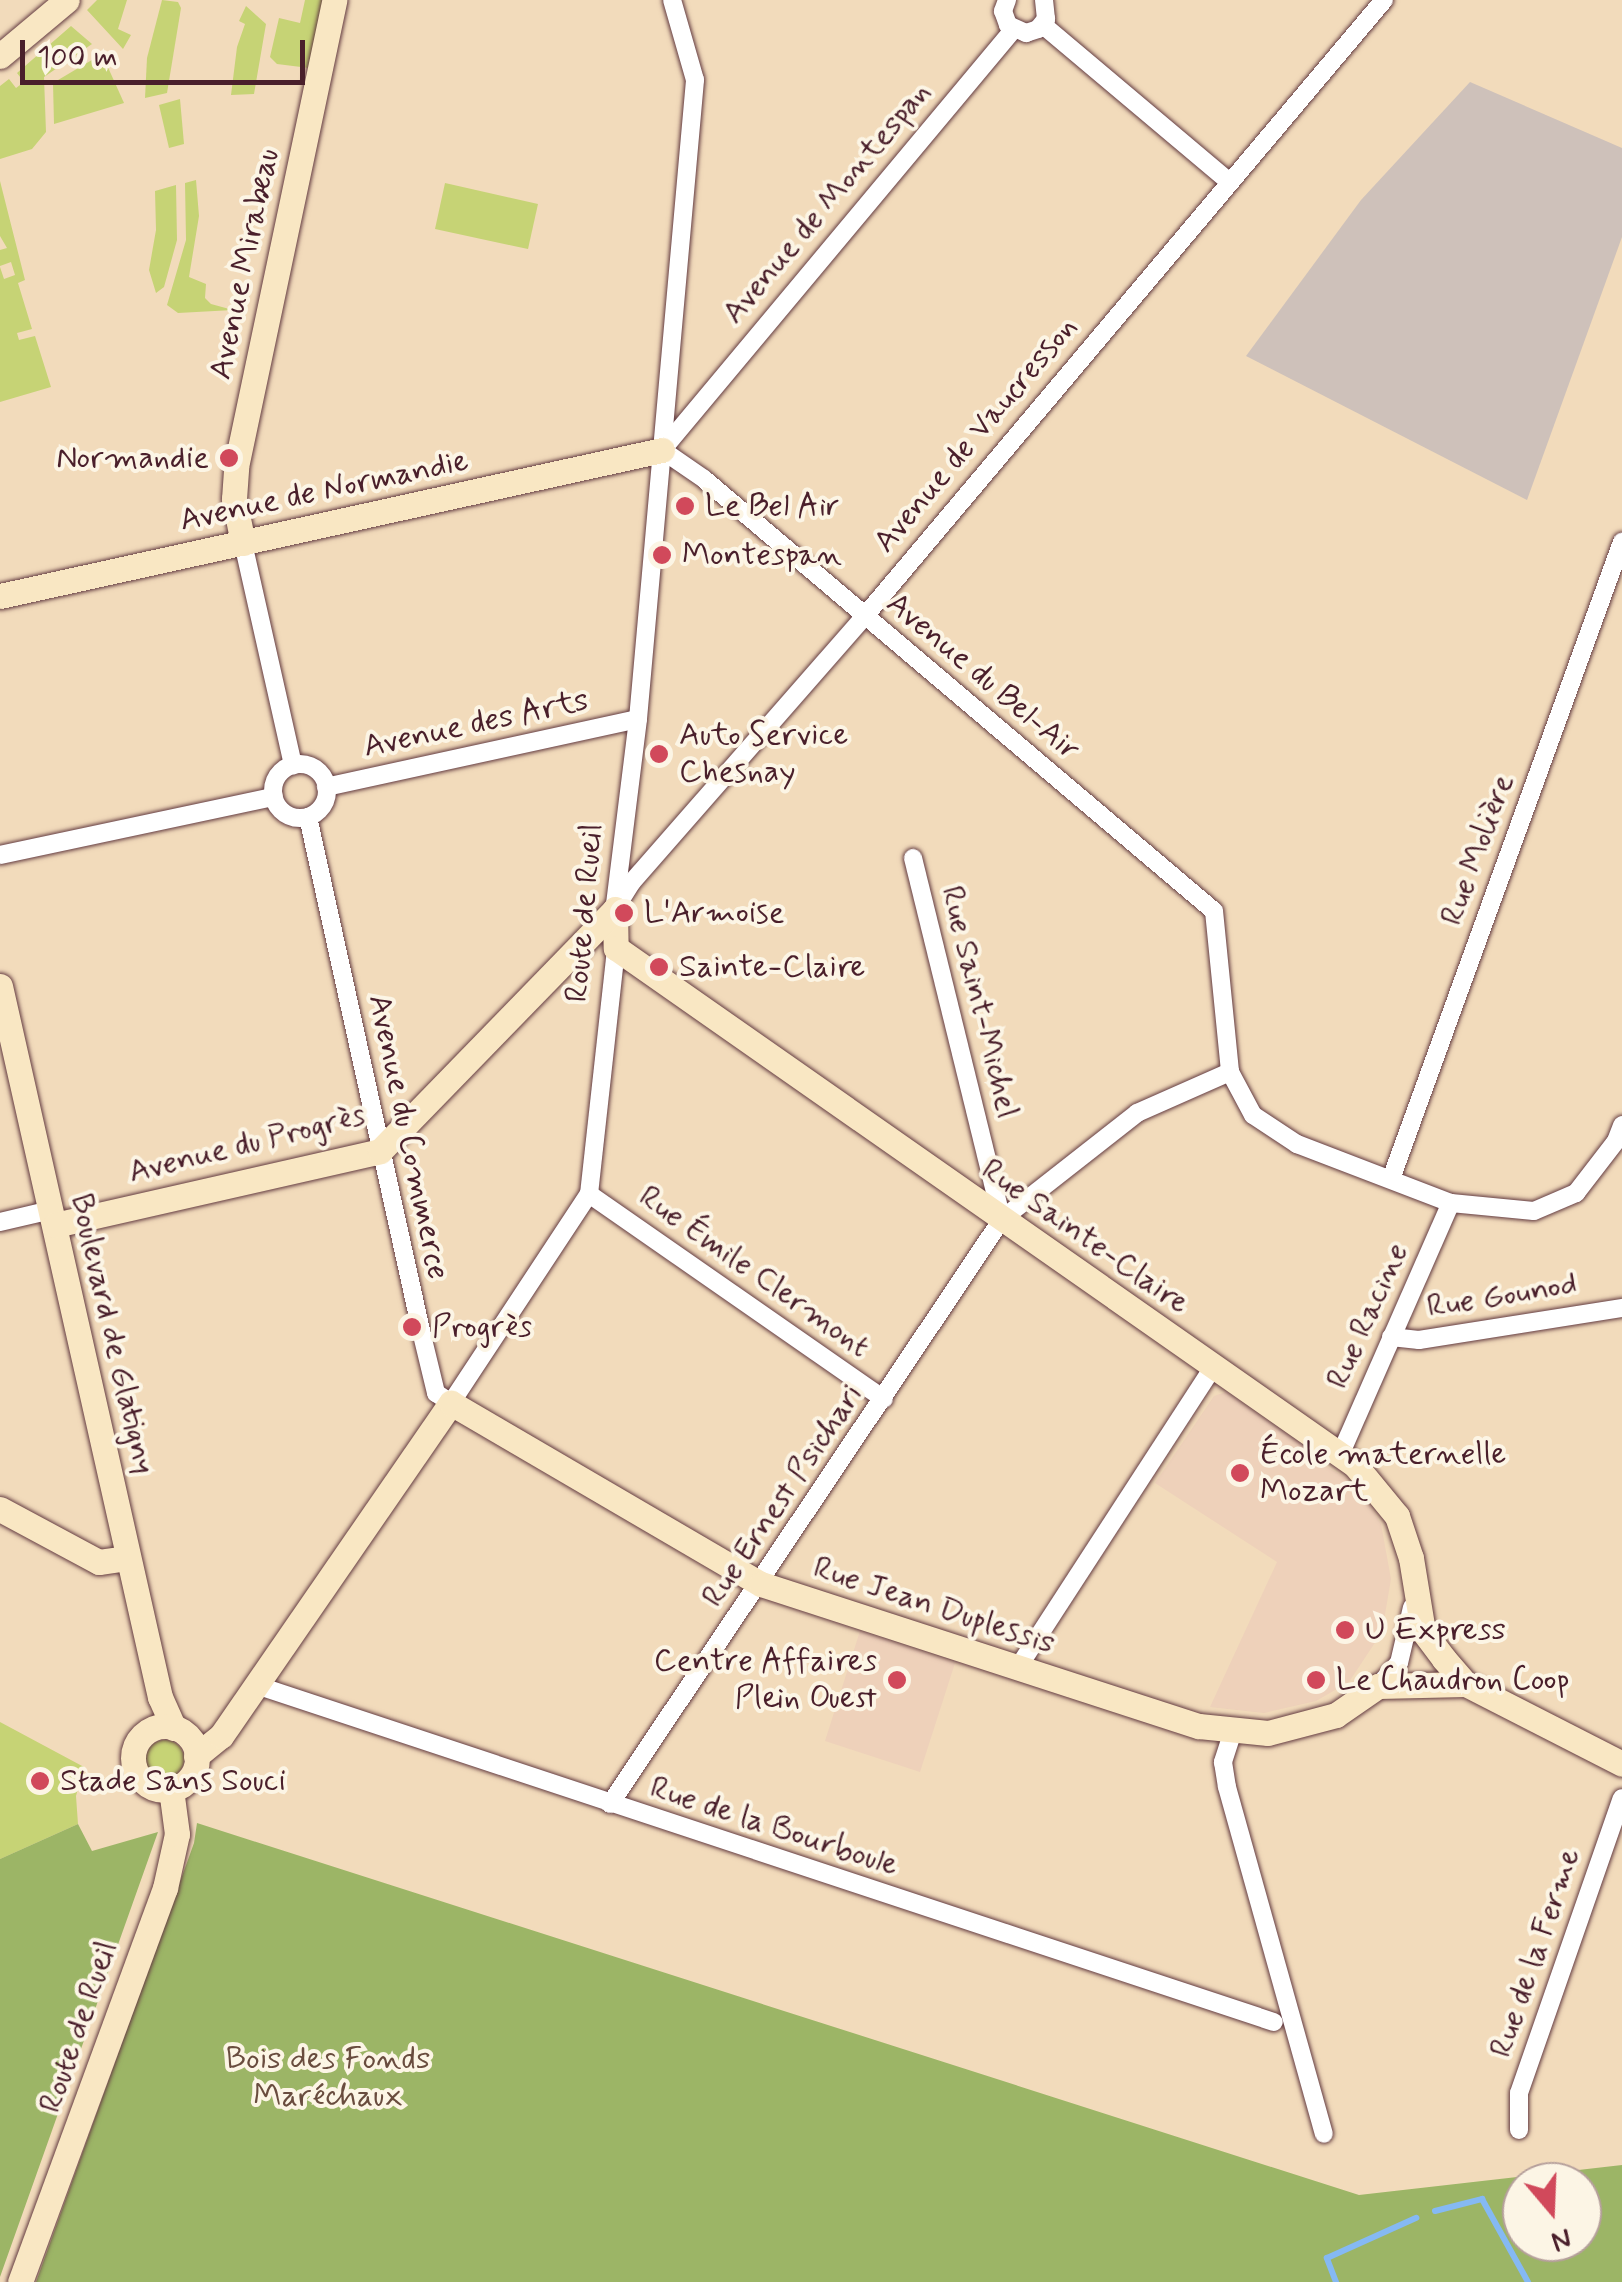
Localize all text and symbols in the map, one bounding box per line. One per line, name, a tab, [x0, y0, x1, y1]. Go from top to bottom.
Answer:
scale bar	[25, 20, 310, 82]
text: 100 m	[37, 38, 118, 77]
street label: Avenue de Montespan	[713, 73, 941, 333]
street label: Avenue Mirabeau	[202, 147, 288, 381]
street label: Avenue de Vaucresson	[863, 306, 1089, 564]
place label: Normandie	[56, 439, 209, 477]
street label: Avenue de Normandie	[173, 441, 475, 541]
marker: Normandie	[218, 447, 240, 469]
place label: Le Bel Air	[705, 487, 844, 525]
marker: Le Bel Air	[674, 495, 696, 517]
place label: Montespan	[682, 536, 842, 574]
marker: Montespan	[651, 544, 673, 566]
street label: Avenue du Bel-Air	[876, 583, 1090, 771]
street label: Avenue des Arts	[364, 682, 588, 766]
place label: Auto Service Chesnay	[679, 717, 845, 792]
marker: Auto Service Chesnay	[648, 743, 670, 765]
street label: Rue Molière	[1433, 769, 1523, 931]
street label: Route de Rueil	[558, 821, 612, 1005]
street label: Rue Saint-Michel	[932, 883, 1026, 1121]
place label: L'Armoise	[644, 894, 784, 932]
marker: L'Armoise	[613, 902, 635, 924]
place label: Sainte-Claire	[679, 948, 865, 986]
marker: Sainte-Claire	[648, 956, 670, 978]
street label: Avenue du Commerce	[357, 984, 459, 1290]
street label: Avenue du Progrès	[123, 1096, 371, 1192]
street label: Rue Sainte-Claire	[975, 1152, 1195, 1322]
street label: Rue Émile Clermont	[631, 1178, 877, 1366]
street label: Boulevard de Glatigny	[61, 1191, 163, 1477]
street label: Rue Racine	[1319, 1238, 1417, 1394]
street label: Rue Gounod	[1426, 1265, 1578, 1327]
place label: Progrès	[432, 1308, 532, 1346]
marker: Progrès	[401, 1316, 423, 1338]
street label: Rue Ernest Psichari	[695, 1378, 871, 1614]
place label: École maternelle Mozart	[1260, 1436, 1479, 1511]
marker: École maternelle Mozart	[1229, 1462, 1251, 1484]
street label: Rue Jean Duplessis	[808, 1549, 1060, 1663]
place label: U Express	[1365, 1611, 1503, 1649]
marker: U Express	[1334, 1619, 1356, 1641]
place label: Centre Affaires Plein Ouest	[654, 1643, 877, 1718]
place label: Le Chaudron Coop	[1336, 1661, 1577, 1699]
marker: Centre Affaires Plein Ouest	[886, 1669, 908, 1691]
marker: Le Chaudron Coop	[1305, 1669, 1327, 1691]
place label: Stade Sans Souci	[60, 1762, 283, 1800]
street label: Rue de la Bourboule	[647, 1769, 901, 1885]
marker: Stade Sans Souci	[29, 1770, 51, 1792]
street label: Rue de la Ferme	[1482, 1841, 1590, 2065]
street label: Route de Rueil	[31, 1935, 127, 2119]
park label: Bois des Fonds Maréchaux	[229, 2041, 427, 2116]
north arrow	[1502, 2162, 1602, 2262]
text: N	[1546, 2218, 1576, 2259]

